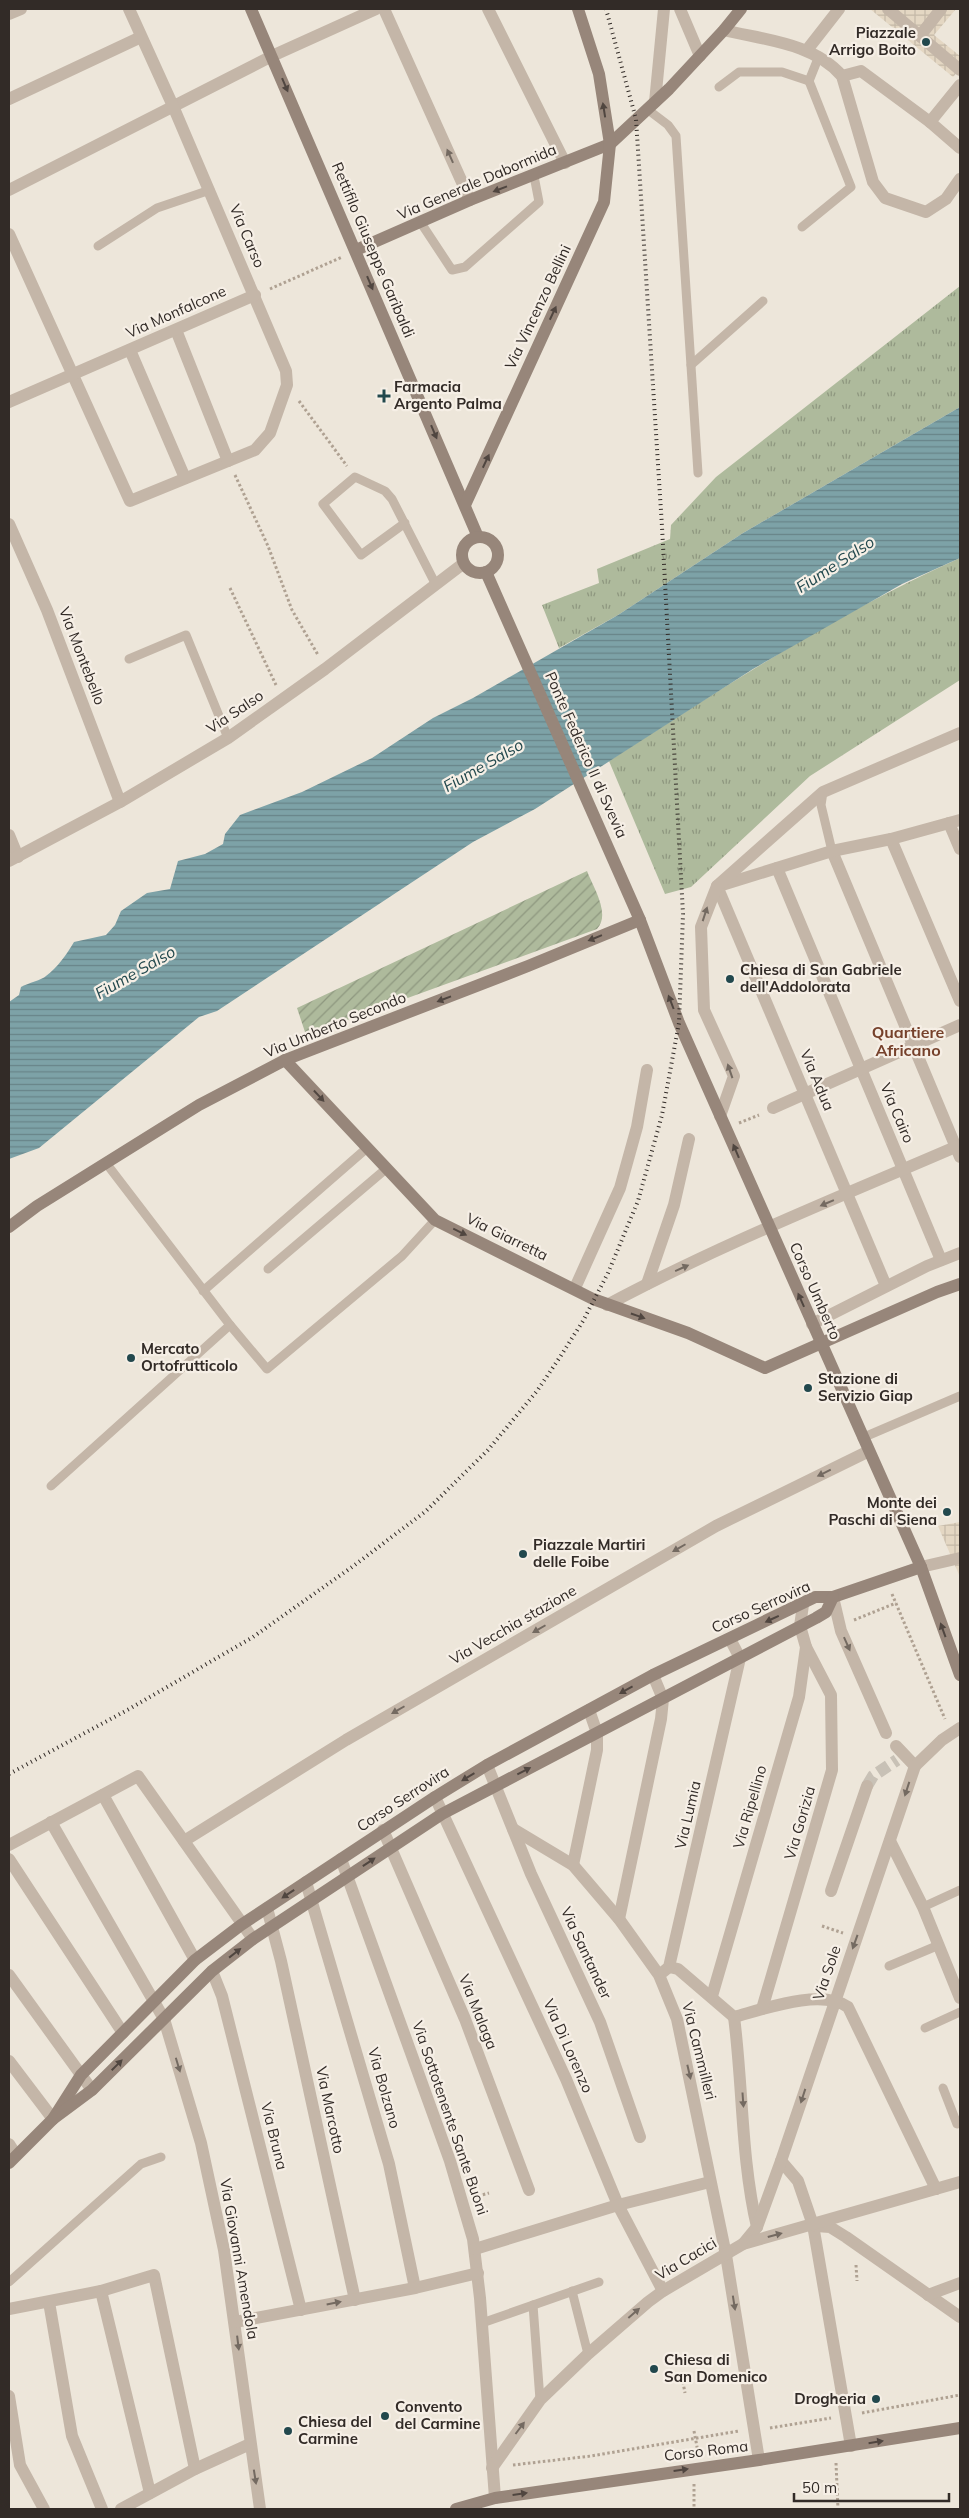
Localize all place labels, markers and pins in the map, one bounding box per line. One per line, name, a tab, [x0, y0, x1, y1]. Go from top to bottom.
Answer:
place label: Piazzale Arrigo Boito	[829, 23, 916, 59]
marker: Piazzale Arrigo Boito	[920, 36, 932, 48]
place label: Farmacia Argento Palma	[394, 377, 502, 413]
marker: Farmacia Argento Palma	[378, 390, 390, 402]
place label: Chiesa di San Gabriele dell'Addolorata	[740, 960, 902, 996]
marker: Chiesa di San Gabriele dell'Addolorata	[724, 973, 736, 985]
place label: Mercato Ortofrutticolo	[141, 1339, 238, 1375]
marker: Mercato Ortofrutticolo	[125, 1352, 137, 1364]
place label: Stazione di Servizio Giap	[818, 1369, 913, 1405]
marker: Stazione di Servizio Giap	[802, 1382, 814, 1394]
place label: Monte dei Paschi di Siena	[828, 1493, 937, 1529]
marker: Monte dei Paschi di Siena	[941, 1506, 953, 1518]
place label: Piazzale Martiri delle Foibe	[533, 1535, 646, 1571]
marker: Piazzale Martiri delle Foibe	[517, 1548, 529, 1560]
place label: Chiesa di San Domenico	[664, 2350, 768, 2386]
marker: Chiesa di San Domenico	[648, 2363, 660, 2375]
place label: Drogheria	[794, 2389, 866, 2408]
marker: Drogheria	[870, 2393, 882, 2405]
place label: Convento del Carmine	[395, 2397, 480, 2433]
marker: Convento del Carmine	[379, 2410, 391, 2422]
place label: Chiesa del Carmine	[298, 2412, 372, 2448]
marker: Chiesa del Carmine	[282, 2425, 294, 2437]

